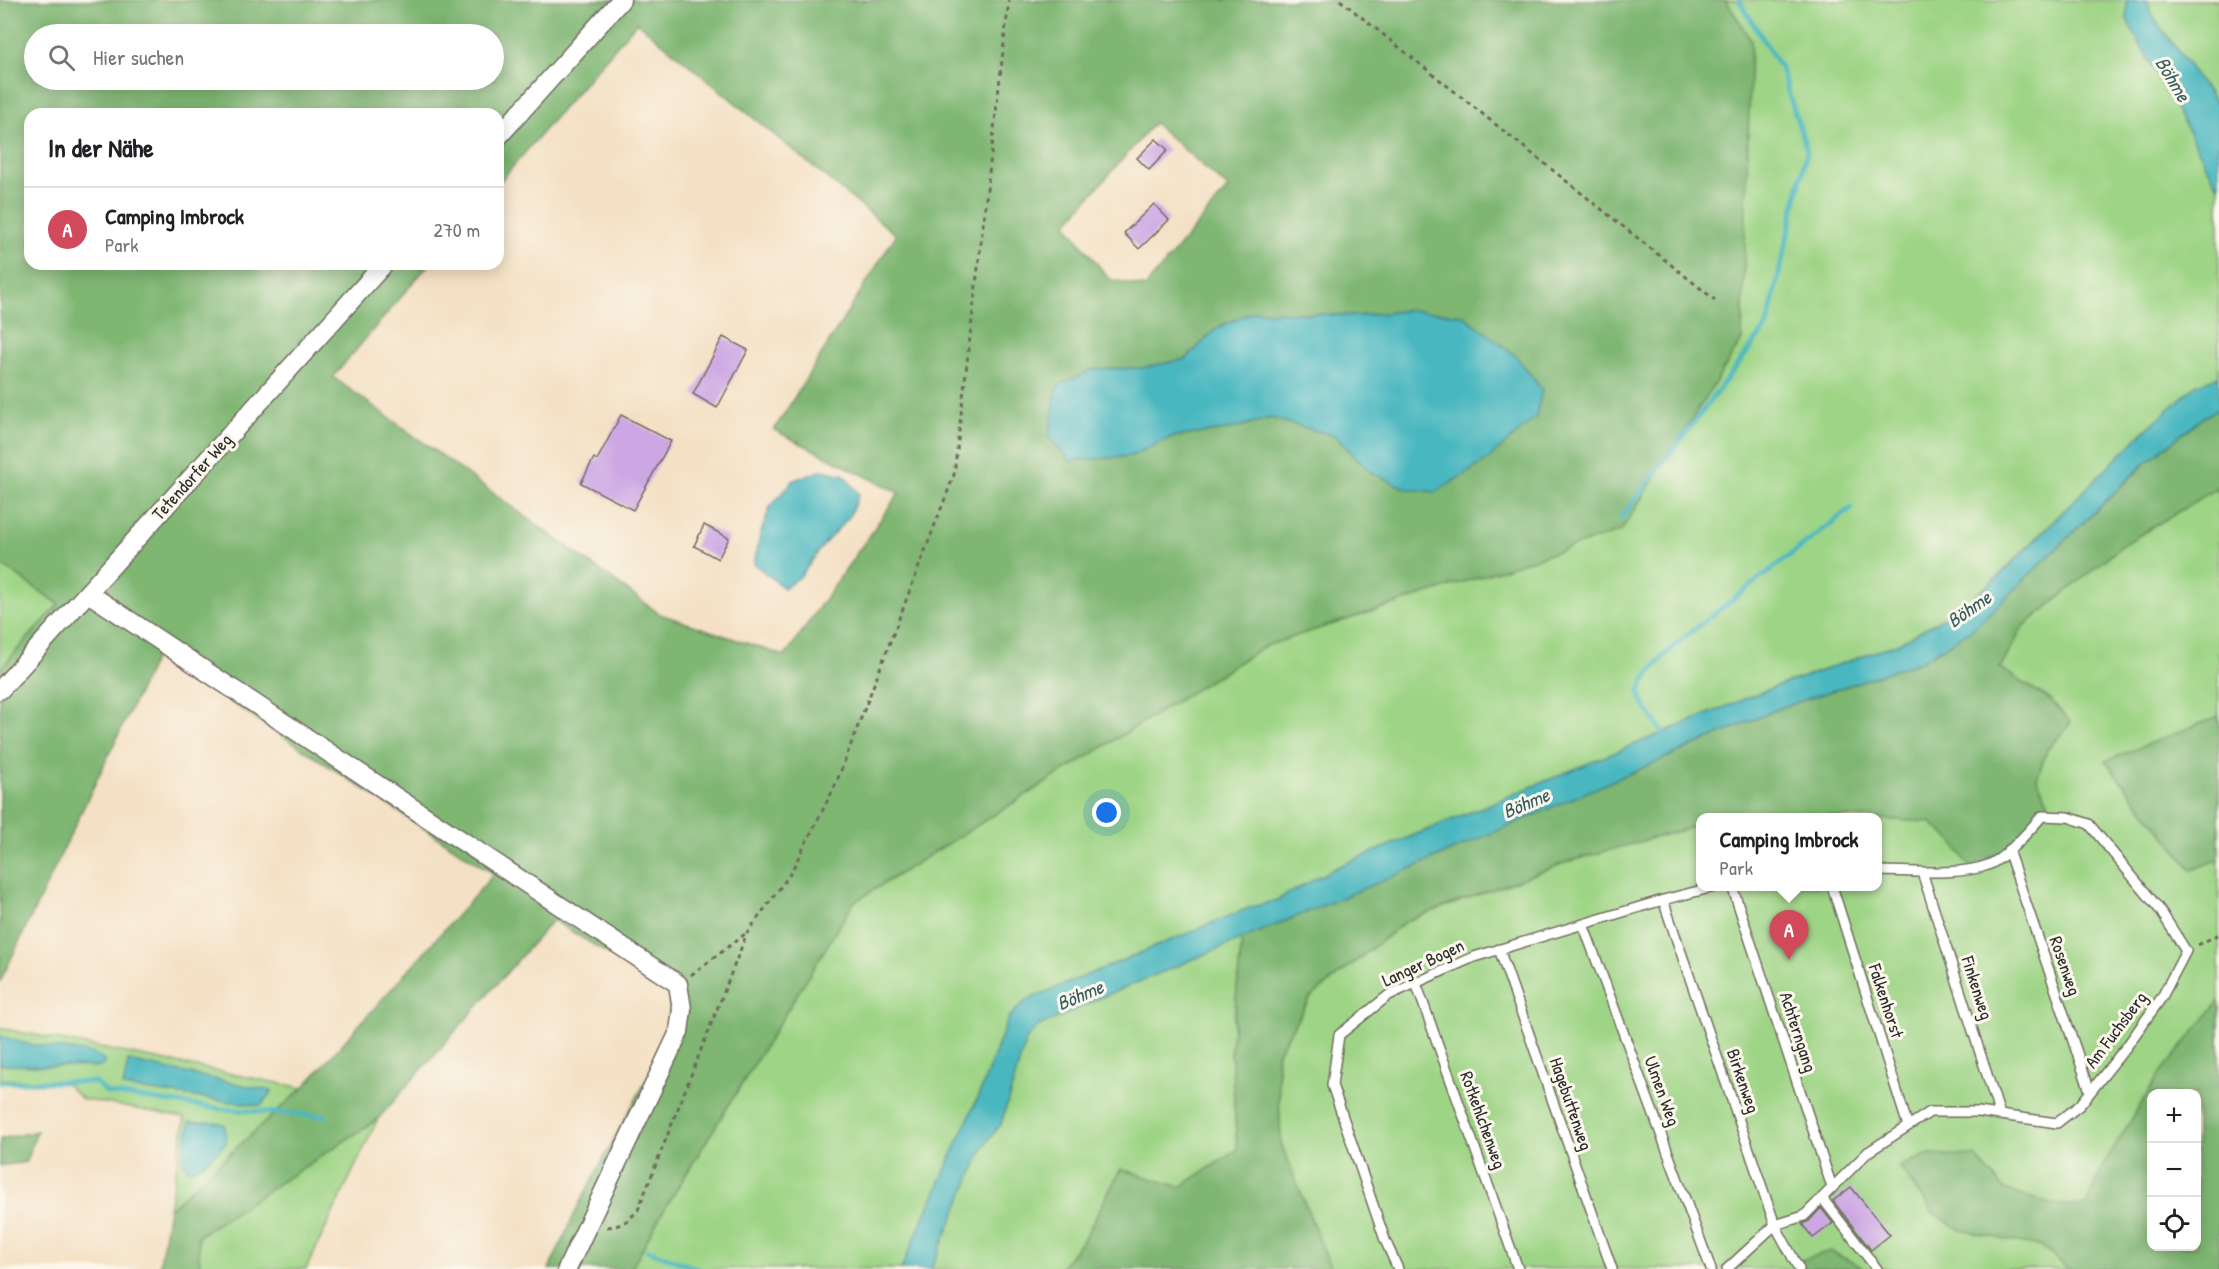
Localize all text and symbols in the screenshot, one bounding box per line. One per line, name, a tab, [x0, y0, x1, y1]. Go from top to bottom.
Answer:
search box	[24, 24, 504, 90]
icon: search	[45, 41, 78, 74]
text: Hier suchen	[93, 42, 184, 72]
water label: Böhme	[2149, 51, 2198, 107]
text: In der Nähe	[48, 130, 154, 165]
text: Camping Imbrock	[105, 201, 244, 231]
text: A	[63, 216, 72, 243]
text: 270 m	[434, 216, 480, 243]
text: Park	[105, 231, 138, 258]
street label: Tetendorfer Weg	[146, 428, 237, 526]
water label: Böhme	[1941, 583, 1997, 633]
water label: Böhme	[1498, 780, 1554, 824]
your location	[1092, 798, 1121, 827]
popup	[1696, 813, 1882, 891]
text: Camping Imbrock	[1720, 824, 1858, 854]
text: Park	[1720, 854, 1753, 881]
pin: A	[1770, 910, 1808, 960]
street label: Langer Bogen	[1378, 933, 1468, 992]
street label: Rosenweg	[2044, 933, 2087, 999]
street label: Finkenweg	[1955, 952, 1999, 1023]
street label: Falkenhorst	[1862, 960, 1910, 1042]
water label: Böhme	[1052, 972, 1108, 1016]
street label: Am Fuchsberg	[2079, 986, 2153, 1073]
street label: Achterngang	[1774, 989, 1823, 1075]
street label: Birkenweg	[1721, 1045, 1766, 1116]
street label: Ulmen Weg	[1638, 1052, 1687, 1129]
street label: Hagebuttenweg	[1544, 1054, 1599, 1154]
street label: Rotkehlchenweg	[1454, 1068, 1513, 1172]
map controls	[2147, 1089, 2201, 1251]
button: +	[2147, 1089, 2201, 1143]
button: −	[2147, 1143, 2201, 1197]
button: locate	[2147, 1197, 2201, 1251]

